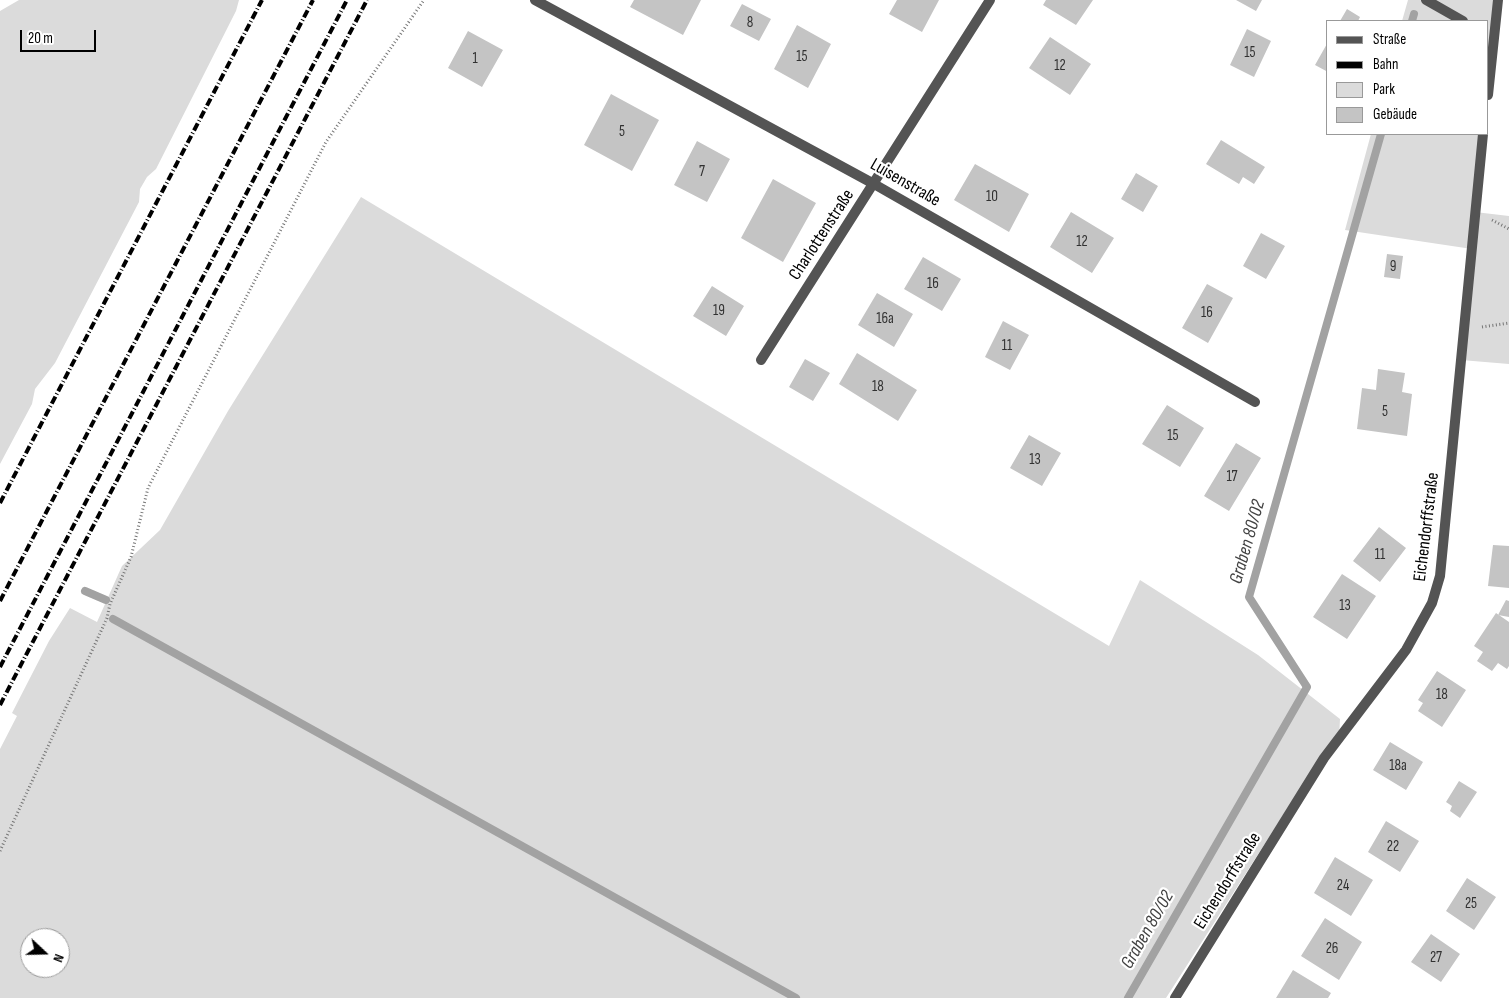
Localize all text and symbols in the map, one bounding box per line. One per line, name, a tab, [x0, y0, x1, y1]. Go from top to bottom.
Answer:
house number: 8	[747, 14, 753, 32]
scale bar	[22, 20, 99, 52]
legend	[1326, 20, 1489, 135]
text: 20 m	[28, 29, 53, 48]
text: Straße	[1373, 30, 1406, 49]
house number: 15	[1244, 44, 1256, 62]
house number: 15	[796, 48, 808, 66]
house number: 1	[472, 50, 478, 68]
text: Bahn	[1373, 55, 1398, 74]
house number: 12	[1054, 57, 1066, 75]
text: Park	[1373, 80, 1395, 99]
text: Gebäude	[1373, 105, 1417, 124]
house number: 5	[619, 123, 625, 141]
street label: Luisenstraße	[866, 154, 944, 212]
house number: 7	[699, 163, 705, 181]
street label: Charlottenstraße	[785, 186, 859, 284]
house number: 10	[986, 188, 998, 206]
house number: 12	[1076, 233, 1088, 251]
house number: 9	[1390, 258, 1396, 276]
house number: 16	[927, 275, 939, 293]
house number: 19	[713, 302, 725, 320]
house number: 16	[1201, 304, 1213, 322]
house number: 16a	[876, 310, 894, 328]
house number: 11	[1002, 337, 1012, 355]
house number: 18	[872, 378, 884, 396]
house number: 5	[1382, 403, 1388, 421]
house number: 15	[1167, 427, 1179, 445]
house number: 13	[1029, 451, 1041, 469]
house number: 17	[1226, 468, 1238, 486]
street label: Eichendorffstraße	[1410, 471, 1444, 583]
water label: Graben 80/02	[1225, 497, 1271, 587]
house number: 11	[1375, 546, 1385, 564]
house number: 13	[1339, 597, 1351, 615]
house number: 18	[1436, 686, 1448, 704]
house number: 18a	[1389, 757, 1407, 775]
street label: Eichendorffstraße	[1190, 829, 1266, 933]
house number: 22	[1387, 838, 1399, 856]
house number: 24	[1337, 877, 1349, 895]
water label: Graben 80/02	[1117, 887, 1179, 973]
house number: 25	[1465, 895, 1477, 913]
north arrow	[20, 928, 70, 978]
house number: 26	[1326, 940, 1338, 958]
house number: 27	[1430, 949, 1442, 967]
text: N	[49, 952, 68, 965]

